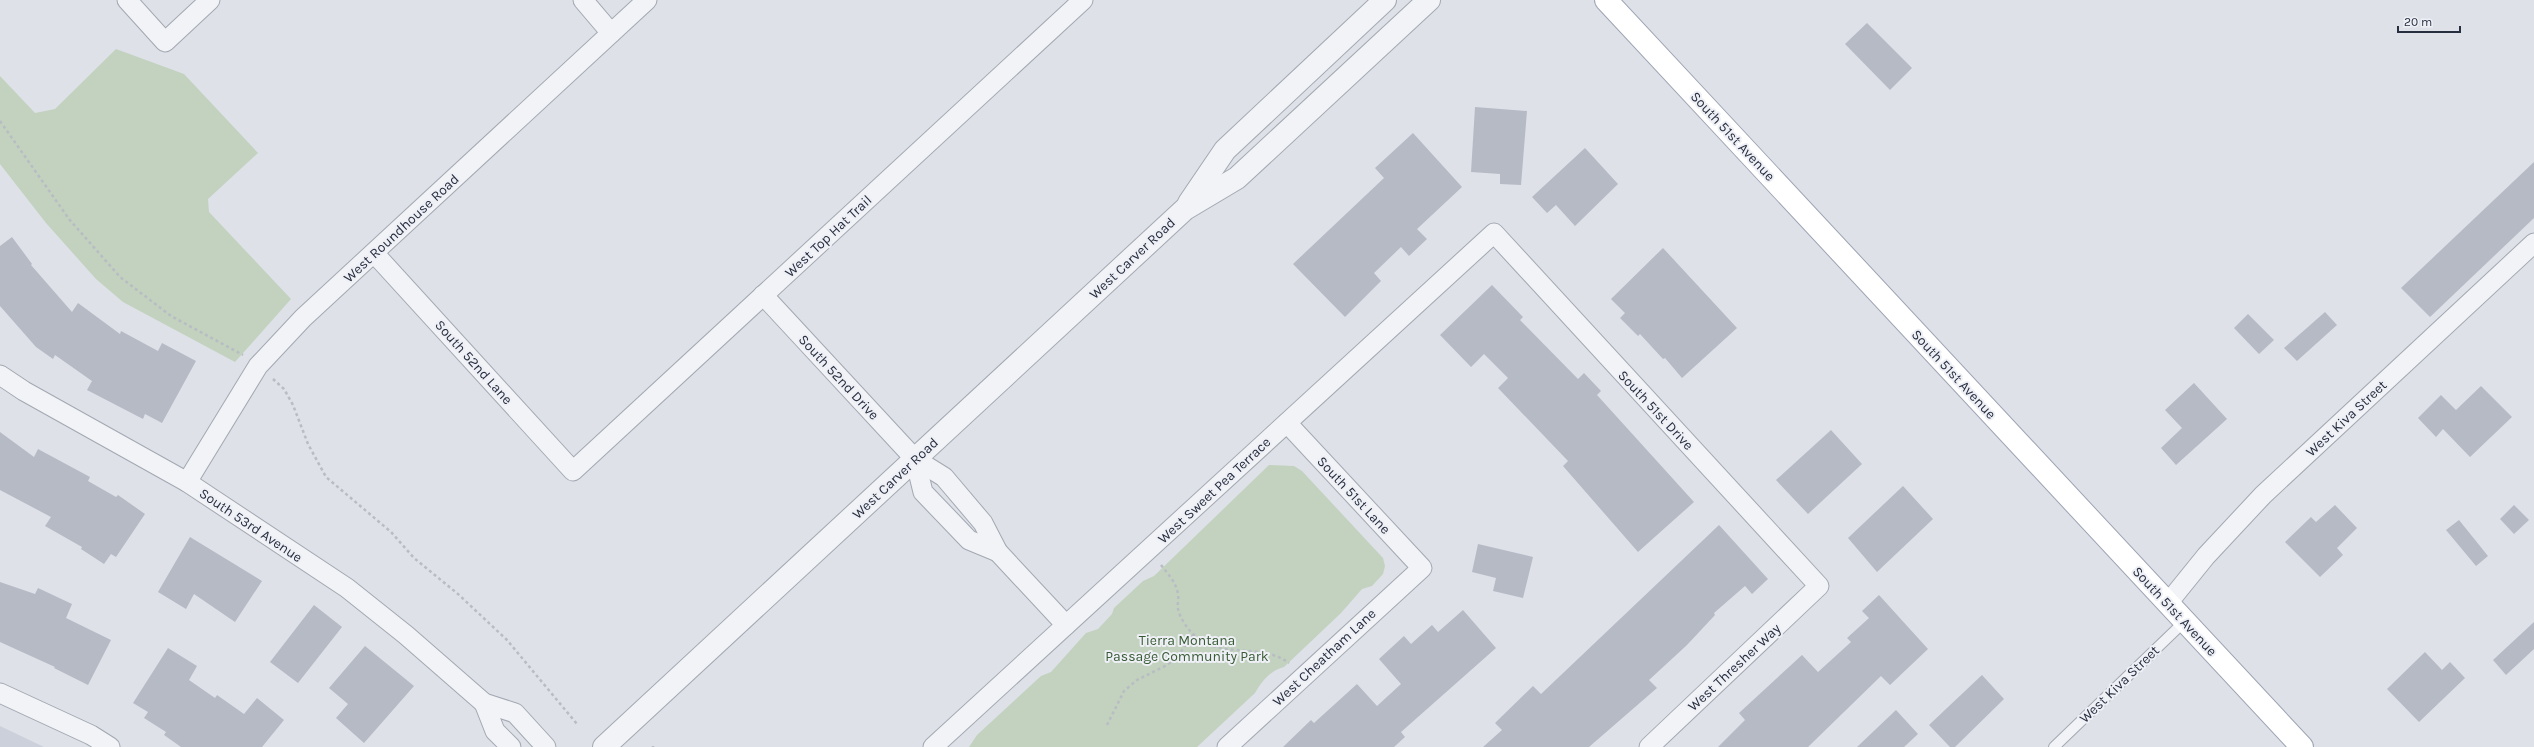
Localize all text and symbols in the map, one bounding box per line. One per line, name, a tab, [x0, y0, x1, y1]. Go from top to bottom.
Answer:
scale bar	[2398, 8, 2460, 34]
text: 20 m	[2404, 15, 2432, 29]
street label: South 51st Avenue	[1687, 88, 1778, 185]
street label: West Roundhouse Road	[340, 171, 462, 286]
street label: West Top Hat Trail	[781, 192, 875, 281]
street label: West Carver Road	[1086, 214, 1179, 303]
street label: South 52nd Lane	[431, 317, 516, 408]
street label: South 51st Avenue	[1908, 326, 1999, 423]
street label: South 52nd Drive	[795, 331, 883, 424]
street label: South 51st Drive	[1614, 367, 1697, 454]
street label: West Kiva Street	[2302, 377, 2390, 460]
street label: West Carver Road	[849, 434, 942, 523]
street label: West Sweet Pea Terrace	[1154, 434, 1274, 547]
street label: South 51st Lane	[1313, 453, 1394, 538]
street label: South 53rd Avenue	[196, 485, 305, 566]
street label: South 51st Avenue	[2129, 563, 2220, 660]
street label: West Cheatham Lane	[1269, 605, 1379, 710]
street label: West Thresher Way	[1684, 620, 1785, 715]
park label: Tierra Montana Passage Community Park	[1105, 632, 1269, 665]
street label: West Kiva Street	[2076, 642, 2163, 727]

